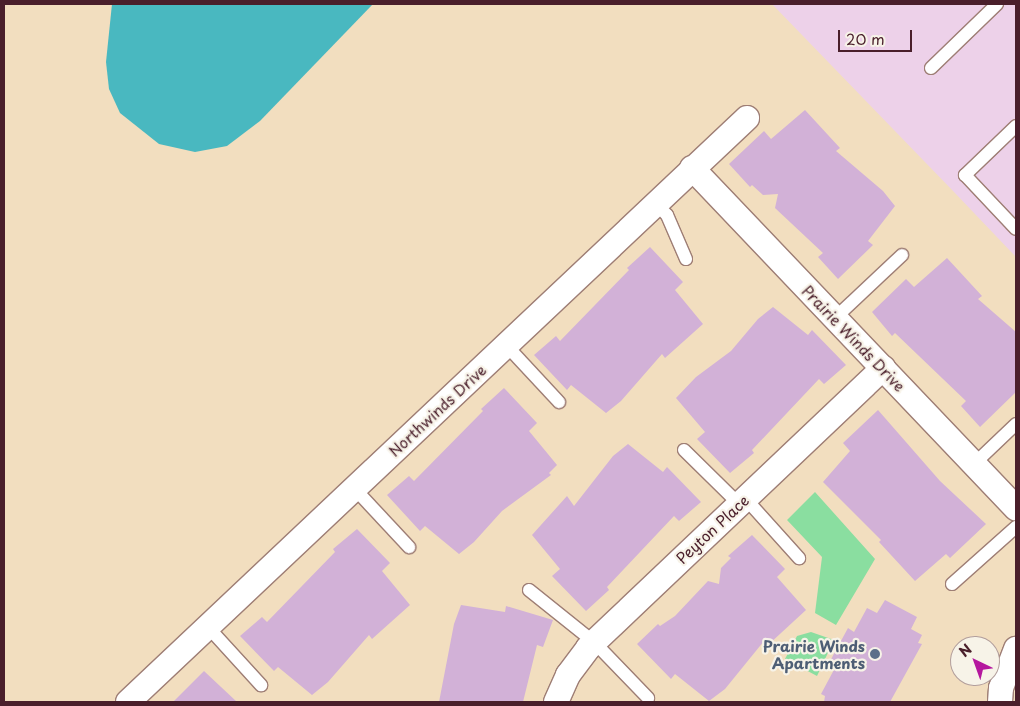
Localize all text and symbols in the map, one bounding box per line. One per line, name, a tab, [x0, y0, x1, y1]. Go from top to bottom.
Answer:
scale bar	[840, 20, 914, 52]
text: 20 m	[846, 27, 885, 50]
street label: Prairie Winds Drive	[798, 281, 910, 395]
street label: Northwinds Drive	[385, 360, 489, 460]
street label: Peyton Place	[672, 491, 752, 567]
place label: Prairie Winds Apartments	[762, 636, 865, 671]
north arrow	[950, 636, 1000, 686]
text: N	[954, 639, 976, 662]
marker: Prairie Winds Apartments	[869, 648, 881, 660]

